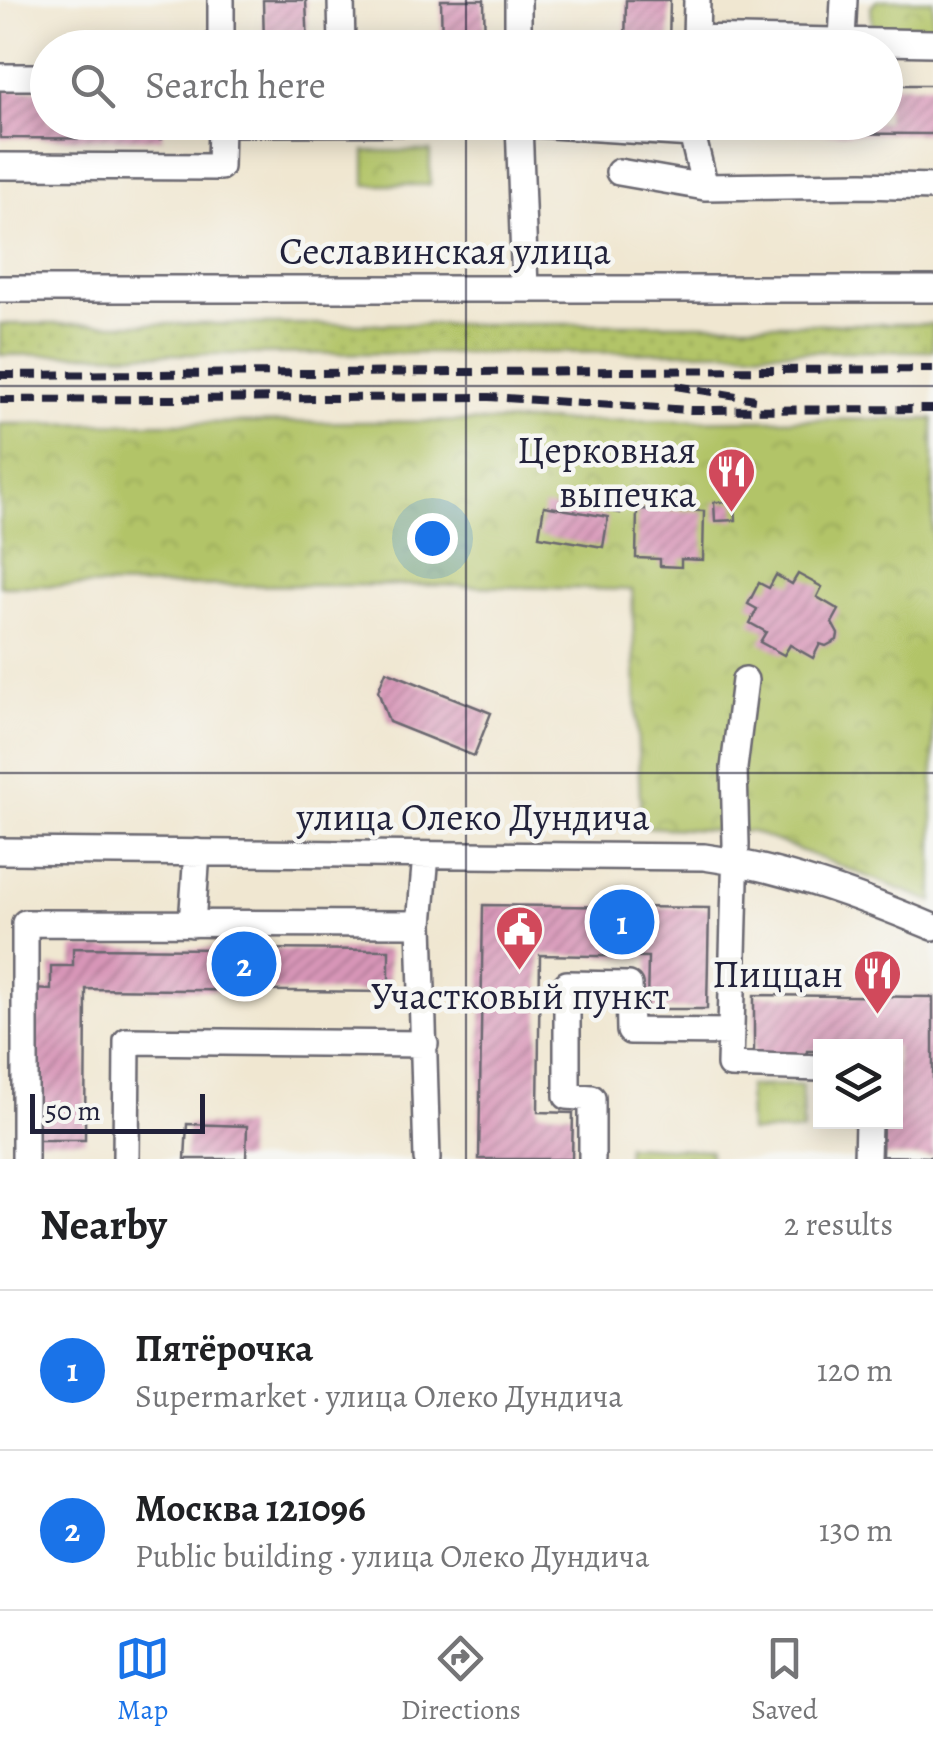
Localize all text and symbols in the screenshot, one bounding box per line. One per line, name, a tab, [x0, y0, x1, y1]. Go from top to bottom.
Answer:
search box	[30, 30, 903, 140]
icon: search	[65, 58, 120, 113]
text: Search here	[145, 59, 326, 111]
street label: Сеславинская улица	[279, 225, 611, 277]
place label: Церковная выпечка	[517, 424, 696, 520]
restaurant icon: Церковная выпечка	[705, 446, 757, 514]
your location	[407, 513, 458, 564]
street label: улица Олеко Дундича	[295, 791, 650, 843]
pin: 1	[590, 884, 654, 960]
public building icon: Участковый пункт	[494, 904, 546, 972]
pin: 2	[212, 926, 276, 1002]
place label: Пиццан	[712, 948, 843, 1000]
restaurant icon: Пиццан	[852, 948, 904, 1016]
place label: Участковый пункт	[371, 970, 669, 1022]
map controls	[813, 1039, 903, 1129]
button: layers	[813, 1039, 903, 1129]
scale bar	[30, 1089, 205, 1134]
text: 50 m	[45, 1092, 101, 1130]
text: Nearby	[40, 1196, 167, 1253]
text: 2 results	[784, 1202, 893, 1246]
text: Пятёрочка	[135, 1322, 313, 1374]
text: 1	[67, 1348, 78, 1392]
text: 120 m	[817, 1348, 893, 1392]
text: Supermarket · улица Олеко Дундича	[135, 1374, 623, 1418]
text: Москва 121096	[135, 1482, 366, 1534]
text: 2	[65, 1508, 80, 1552]
text: 130 m	[819, 1508, 893, 1552]
text: Public building · улица Олеко Дундича	[135, 1534, 649, 1578]
tab: Map	[115, 1631, 170, 1729]
tab: Directions	[401, 1631, 521, 1729]
tab: Saved	[751, 1631, 818, 1729]

